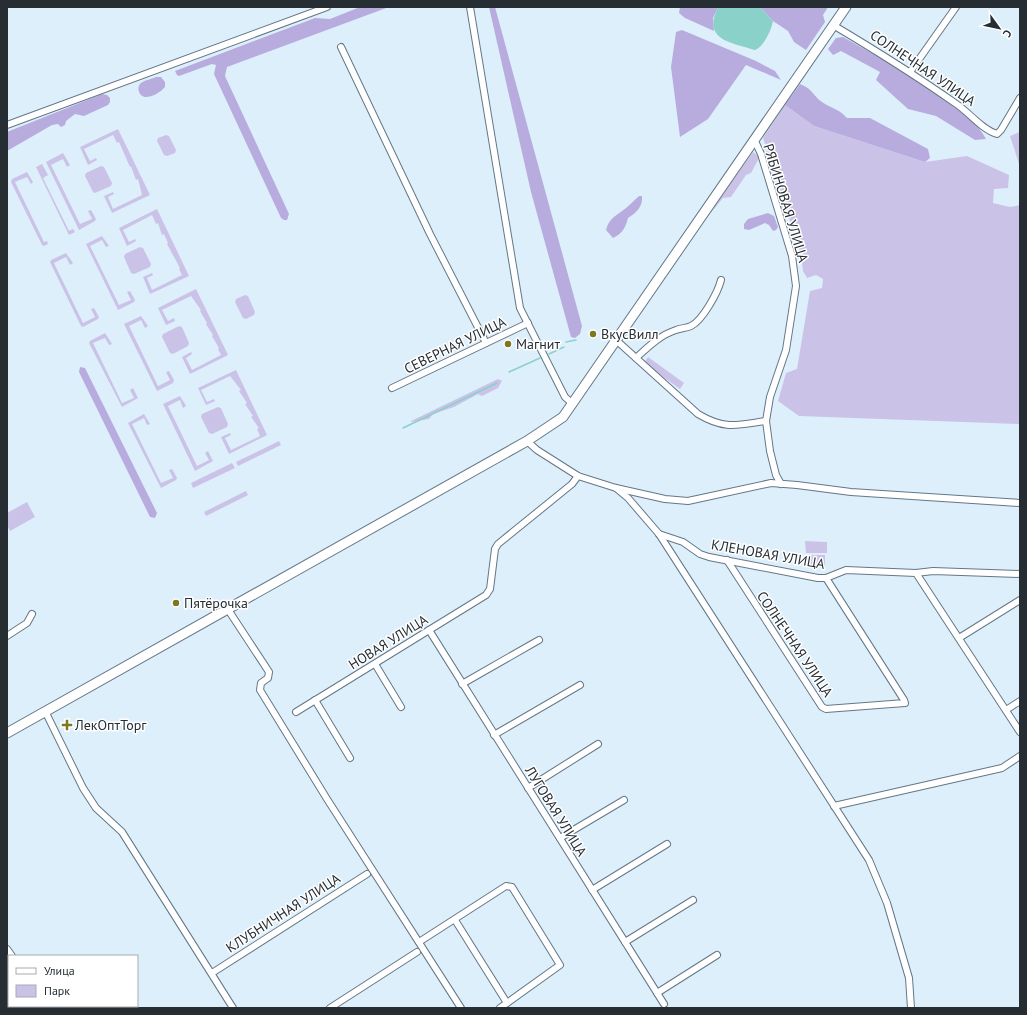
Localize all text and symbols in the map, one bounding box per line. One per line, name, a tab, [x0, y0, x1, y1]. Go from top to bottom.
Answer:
north arrow	[979, 8, 1019, 48]
street label: СОЛНЕЧНАЯ УЛИЦА	[867, 26, 980, 110]
text: С	[1000, 27, 1015, 40]
street label: РЯБИНОВАЯ УЛИЦА	[759, 142, 813, 265]
street label: СЕВЕРНАЯ УЛИЦА	[401, 312, 510, 377]
place label: ВкусВилл	[601, 325, 659, 343]
marker: ВкусВилл	[588, 329, 598, 339]
place label: Магнит	[516, 335, 560, 353]
marker: Магнит	[503, 339, 513, 349]
street label: КЛЕНОВАЯ УЛИЦА	[710, 535, 827, 573]
street label: СОЛНЕЧНАЯ УЛИЦА	[753, 588, 837, 701]
place label: Пятёрочка	[184, 594, 248, 612]
marker: Пятёрочка	[171, 598, 181, 608]
street label: НОВАЯ УЛИЦА	[345, 610, 432, 673]
place label: ЛекОптТорг	[74, 716, 147, 734]
marker: ЛекОптТорг	[62, 720, 72, 730]
street label: ЛУГОВАЯ УЛИЦА	[521, 762, 591, 860]
street label: КЛУБНИЧНАЯ УЛИЦА	[222, 869, 344, 957]
legend	[8, 955, 138, 1007]
text: Улица	[44, 963, 75, 978]
text: Парк	[44, 983, 70, 998]

